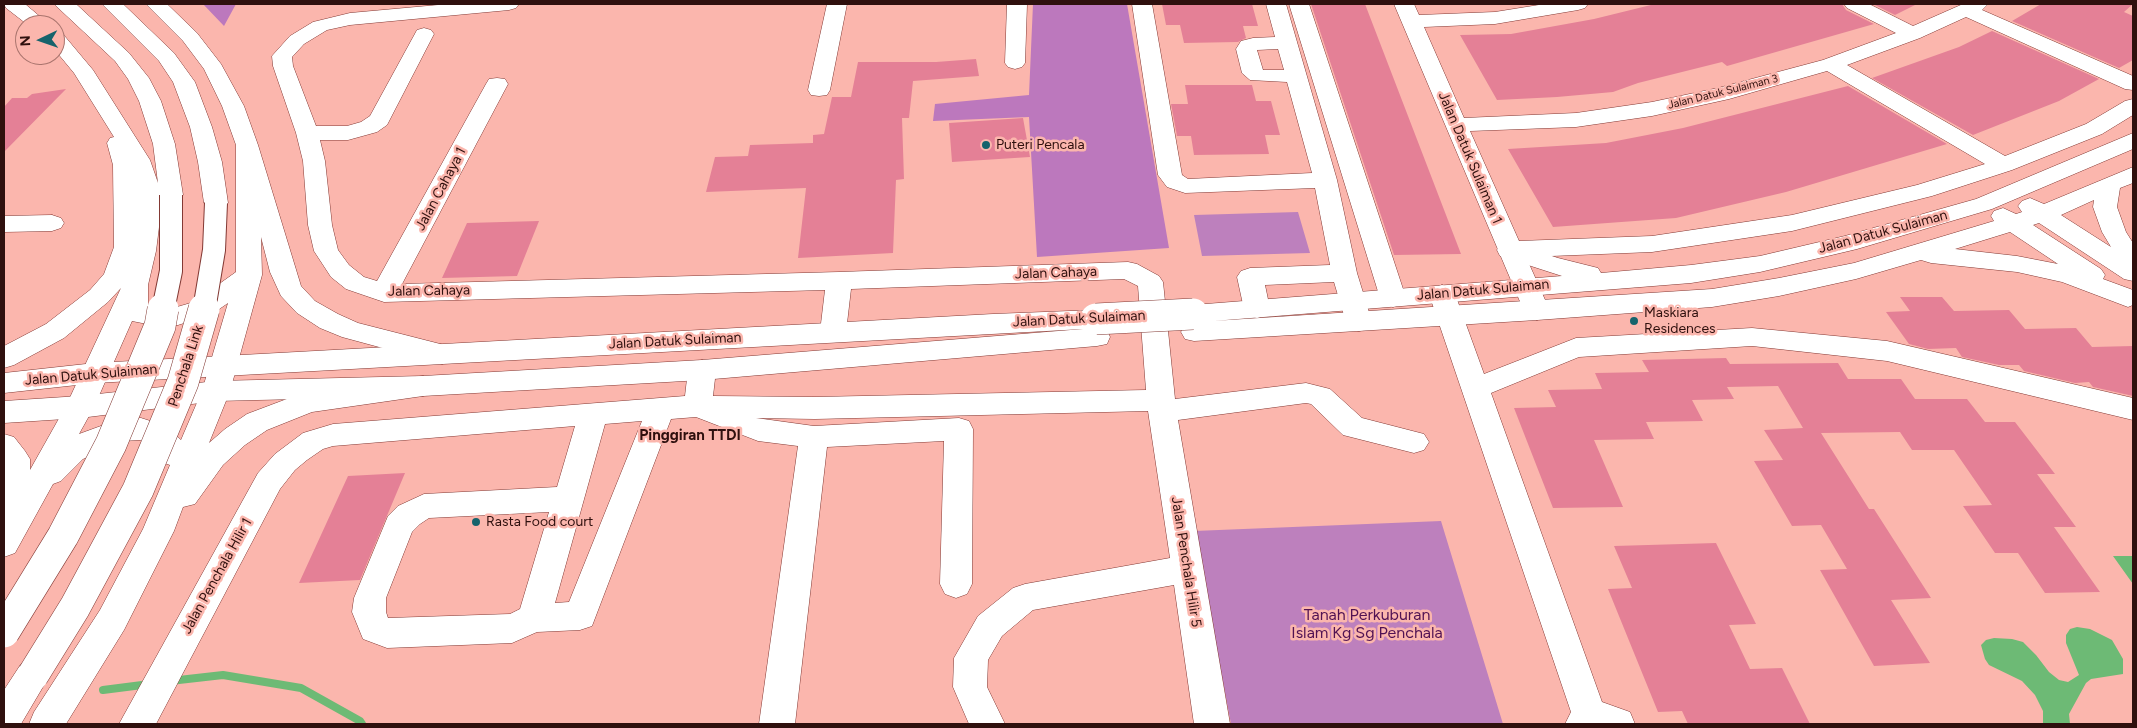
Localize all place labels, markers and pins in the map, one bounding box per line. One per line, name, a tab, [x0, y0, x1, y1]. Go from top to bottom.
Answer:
place label: Puteri Pencala	[996, 137, 1085, 153]
marker: Puteri Pencala	[980, 139, 992, 151]
place label: Maskiara Residences	[1644, 305, 1716, 338]
marker: Maskiara Residences	[1628, 315, 1640, 327]
place label: Rasta Food court	[486, 514, 593, 530]
marker: Rasta Food court	[470, 516, 482, 528]

